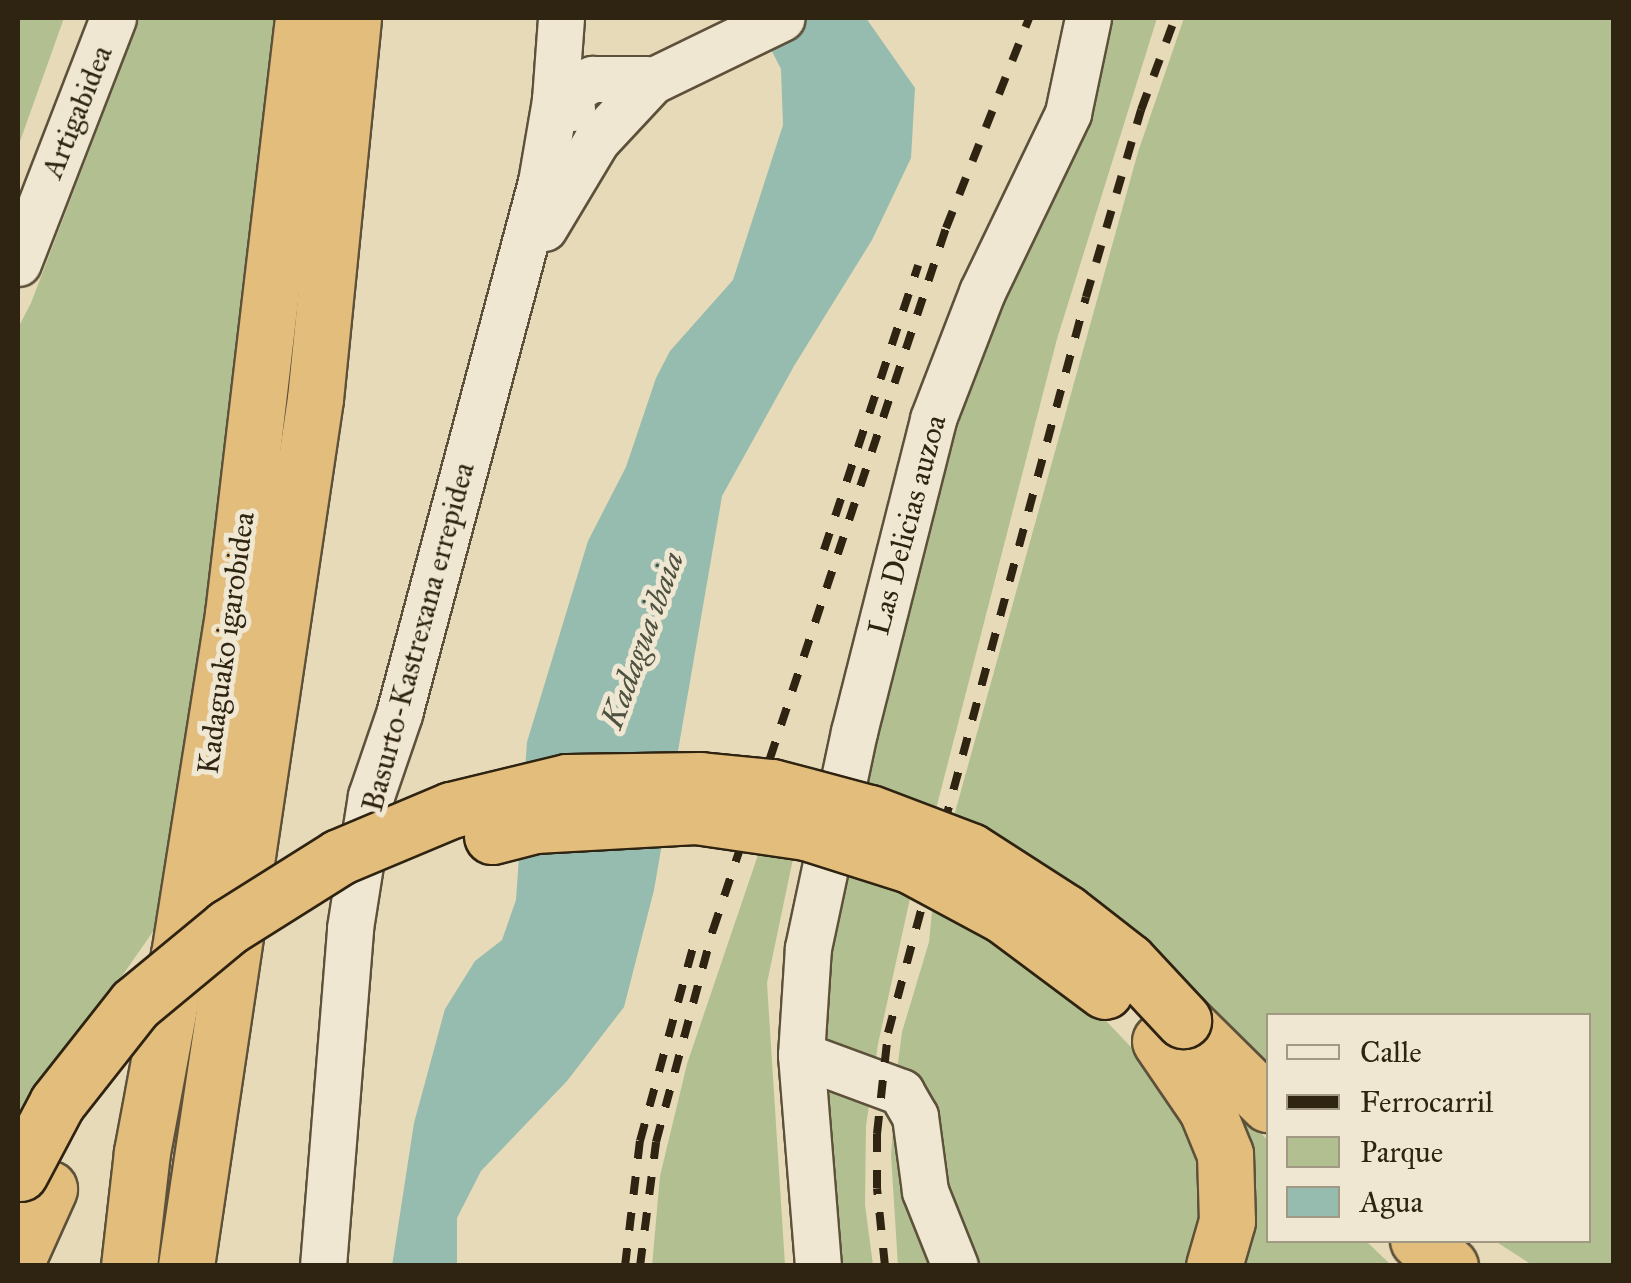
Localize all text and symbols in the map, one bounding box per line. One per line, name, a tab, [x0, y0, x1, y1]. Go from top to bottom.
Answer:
street label: Artigabidea	[34, 40, 120, 184]
street label: Las Delicias auzoa	[860, 411, 954, 639]
street label: Basurto-Kastrexana errepidea	[354, 458, 482, 816]
street label: Kadaguako igarobidea	[190, 510, 262, 776]
water label: Kadagua ibaia	[593, 547, 693, 733]
legend	[1266, 1013, 1591, 1243]
text: Calle	[1360, 1034, 1422, 1070]
text: Ferrocarril	[1360, 1084, 1493, 1120]
text: Parque	[1360, 1134, 1443, 1170]
text: Agua	[1360, 1184, 1423, 1220]

